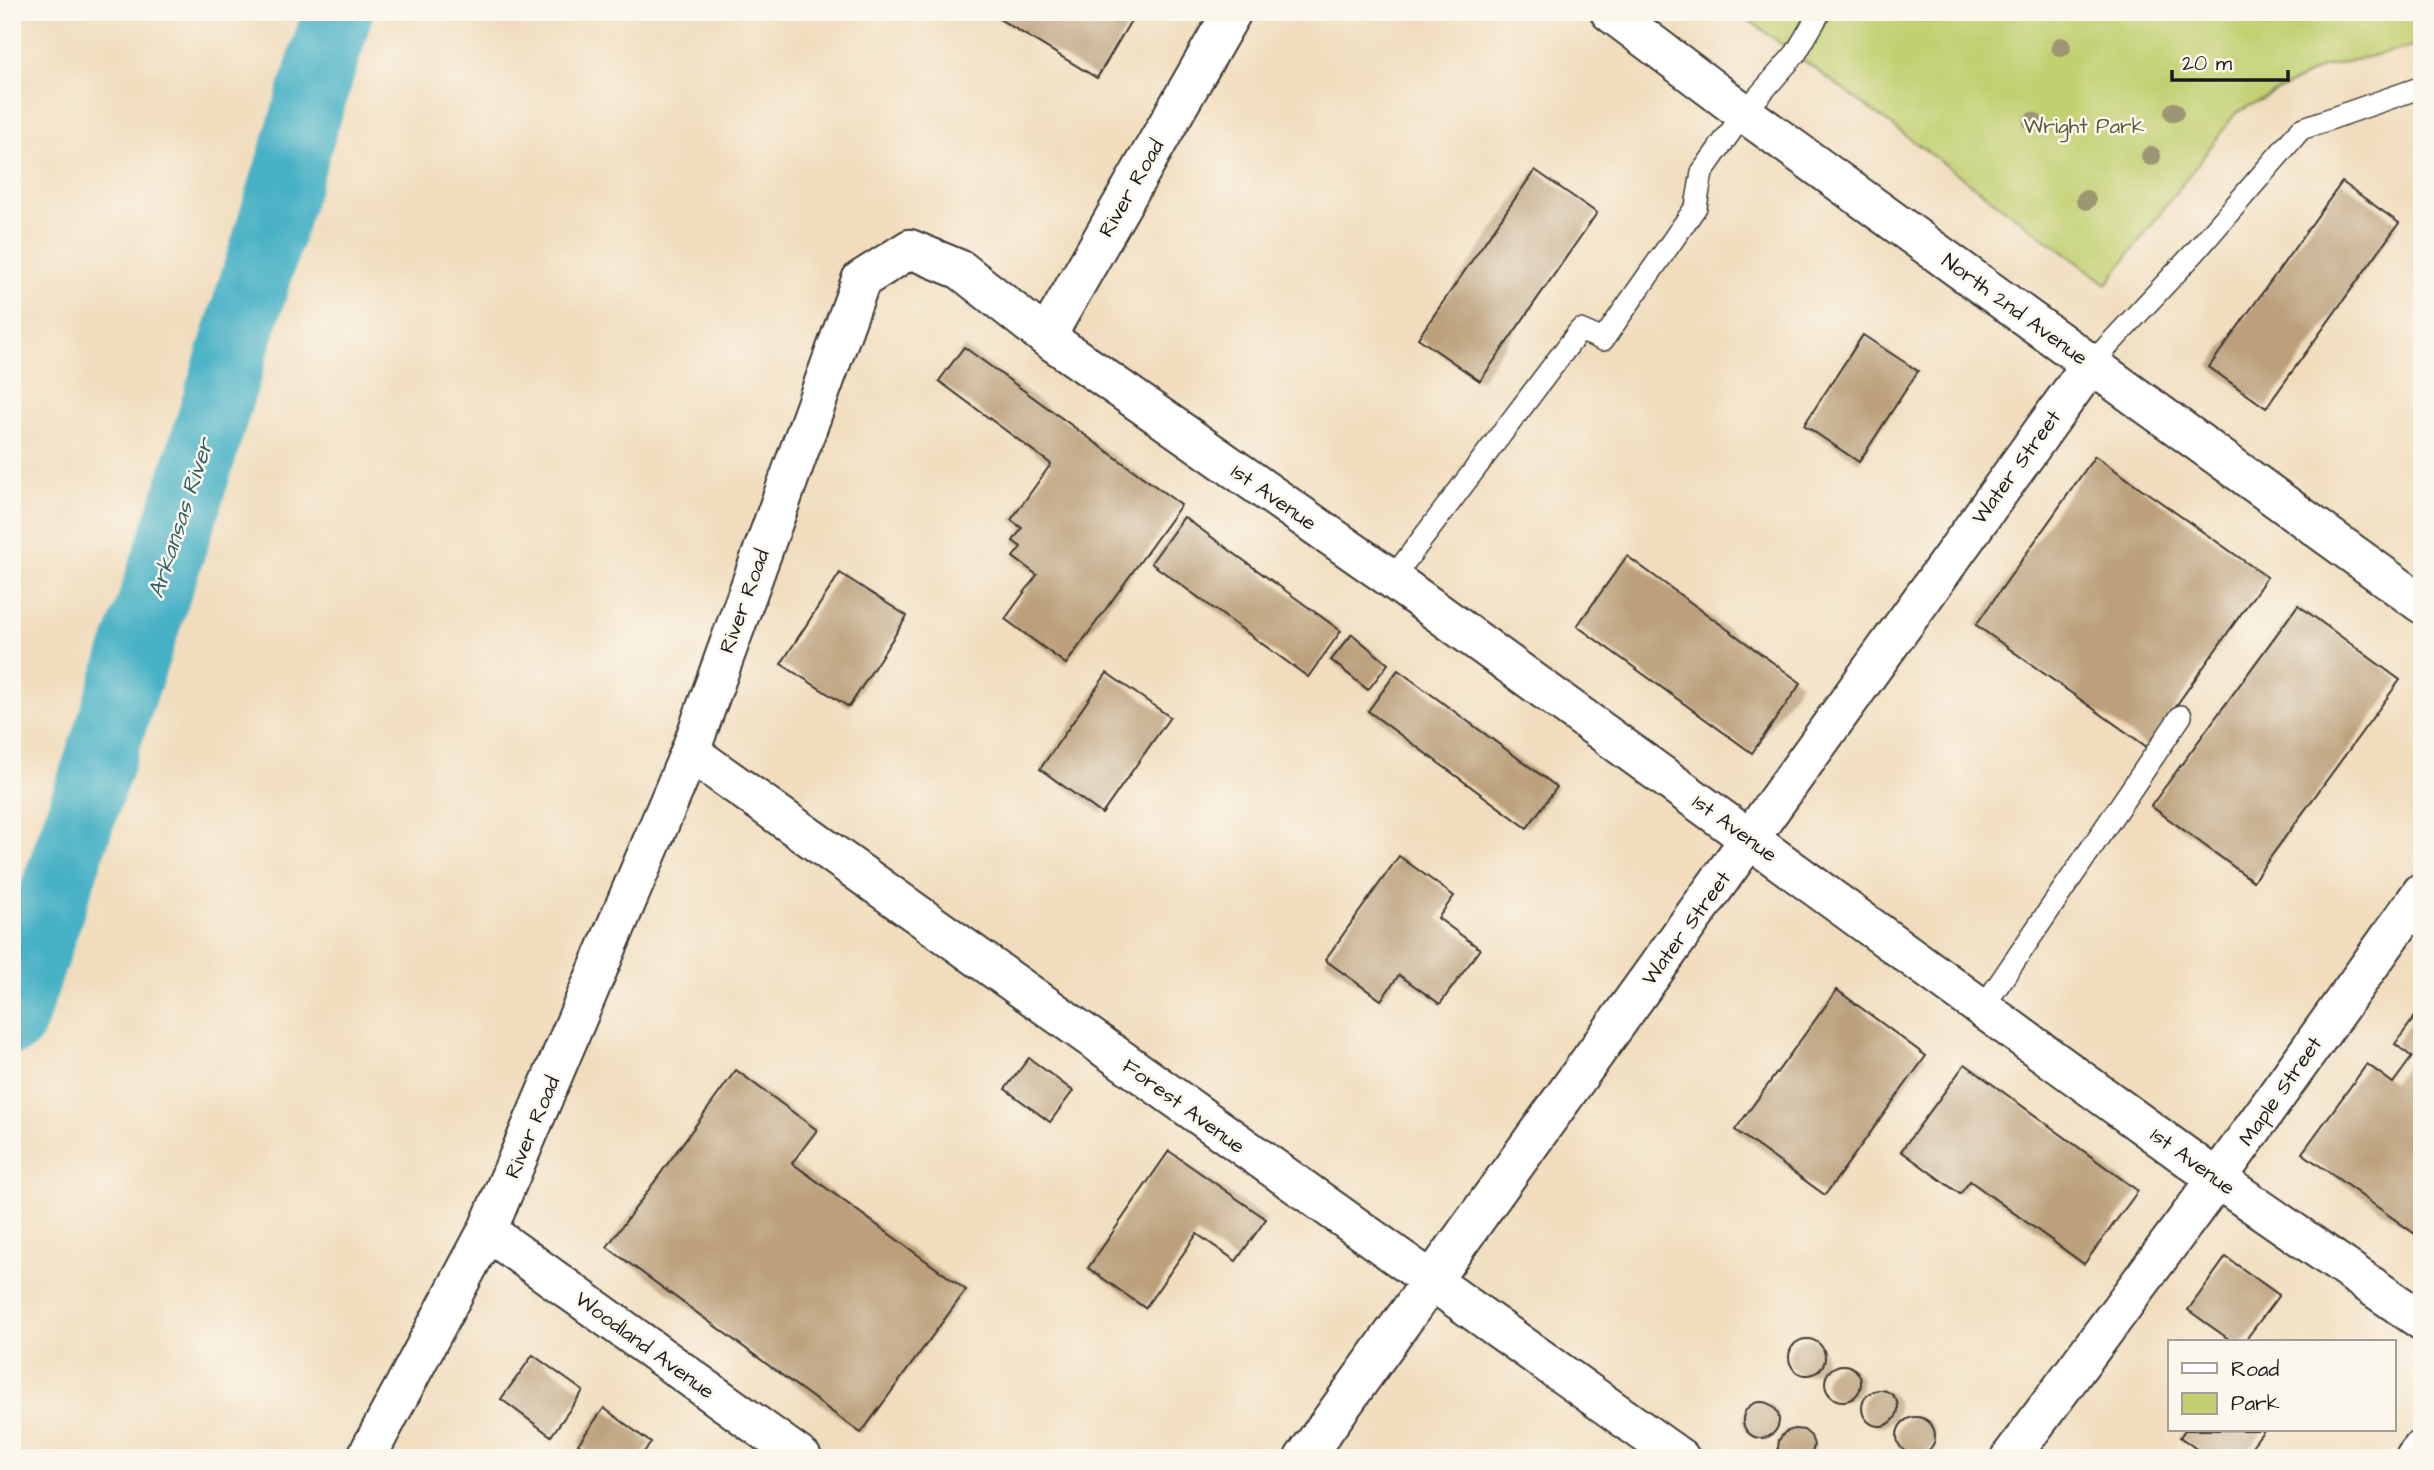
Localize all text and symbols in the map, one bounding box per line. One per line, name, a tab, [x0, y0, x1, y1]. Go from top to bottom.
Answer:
scale bar	[2172, 38, 2287, 82]
text: 20 m	[2182, 49, 2233, 78]
park label: Wright Park	[2023, 112, 2145, 143]
street label: River Road	[1092, 134, 1171, 243]
street label: North 2nd Avenue	[1936, 247, 2094, 372]
street label: Water Street	[1965, 404, 2068, 530]
water label: Arkansas River	[140, 432, 222, 602]
street label: 1st Avenue	[1225, 457, 1322, 537]
street label: River Road	[712, 545, 777, 657]
street label: 1st Avenue	[1686, 788, 1783, 869]
street label: Water Street	[1635, 865, 1738, 991]
street label: Maple Street	[2232, 1030, 2330, 1152]
street label: Forest Avenue	[1117, 1052, 1251, 1161]
street label: River Road	[498, 1071, 567, 1183]
street label: 1st Avenue	[2144, 1121, 2241, 1202]
street label: Woodland Avenue	[569, 1285, 720, 1406]
legend	[2168, 1340, 2396, 1432]
text: Road	[2231, 1355, 2279, 1384]
text: Park	[2231, 1389, 2280, 1418]

